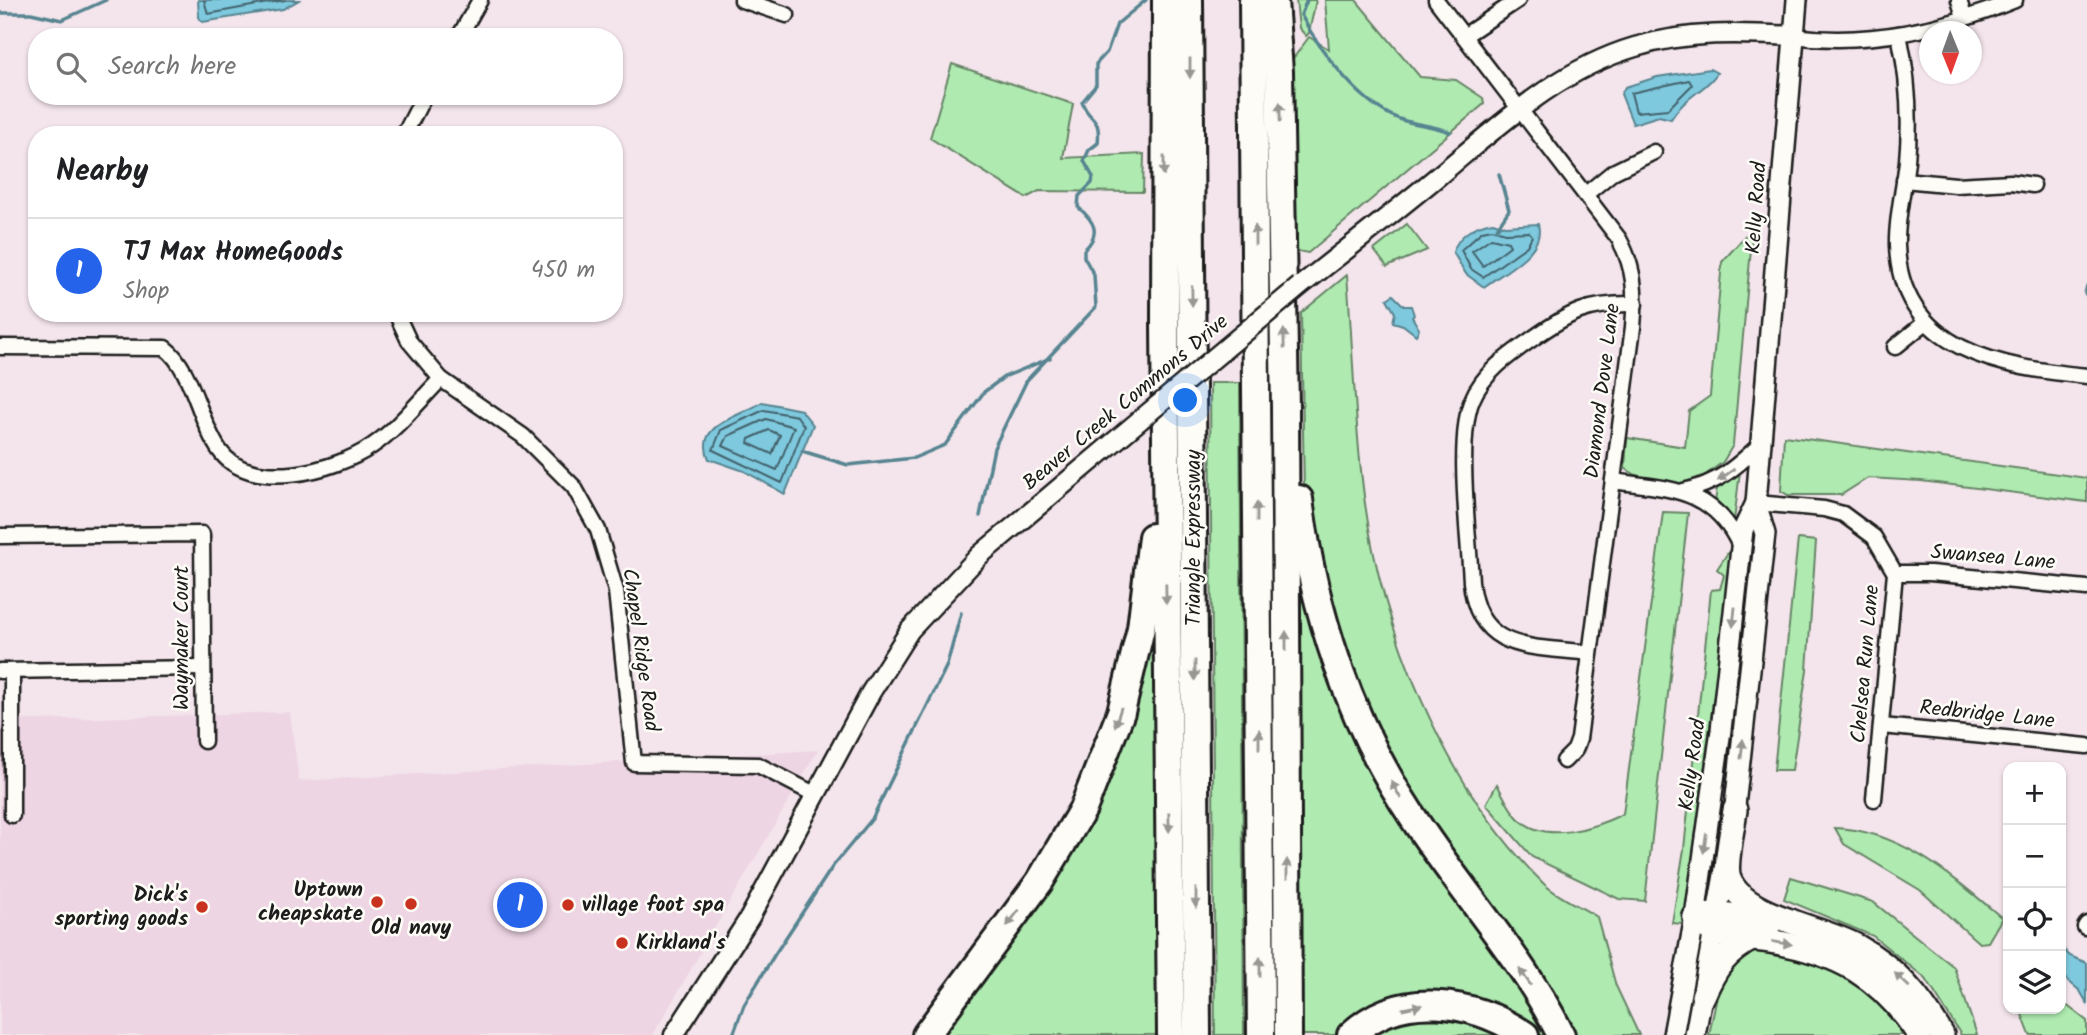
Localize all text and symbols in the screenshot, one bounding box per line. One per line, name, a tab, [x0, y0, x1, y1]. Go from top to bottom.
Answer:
north arrow	[1919, 21, 1982, 84]
search box	[28, 28, 623, 105]
text: Search here	[108, 46, 236, 88]
icon: search	[52, 48, 90, 86]
one-way arrow	[1184, 57, 1196, 79]
one-way arrow	[1274, 101, 1285, 123]
text: Nearby	[56, 148, 148, 196]
one-way arrow	[1158, 155, 1170, 177]
street label: Kelly Road	[1737, 160, 1777, 255]
one-way arrow	[1249, 224, 1261, 246]
text: TJ Max HomeGoods	[123, 232, 343, 274]
text: 1	[76, 253, 82, 289]
text: 450 m	[531, 253, 595, 289]
text: Shop	[123, 274, 169, 310]
one-way arrow	[1187, 285, 1198, 307]
street label: Diamond Dove Lane	[1576, 301, 1630, 481]
street label: Beaver Creek Commons Drive	[1016, 306, 1237, 499]
one-way arrow	[1278, 328, 1289, 350]
your location	[1168, 383, 1202, 417]
street label: Triangle Expressway	[1178, 450, 1211, 626]
one-way arrow	[1717, 468, 1735, 482]
one-way arrow	[1251, 501, 1263, 523]
street label: Swansea Lane	[1929, 536, 2057, 580]
street label: Waymaker Court	[166, 565, 199, 710]
street label: Chapel Ridge Road	[612, 566, 668, 734]
street label: Chelsea Run Lane	[1843, 583, 1889, 745]
one-way arrow	[1161, 584, 1172, 606]
one-way arrow	[1728, 606, 1739, 628]
one-way arrow	[1280, 630, 1292, 652]
one-way arrow	[1189, 659, 1201, 681]
street label: Redbridge Lane	[1918, 692, 2057, 739]
one-way arrow	[1112, 707, 1123, 728]
street label: Kelly Road	[1670, 716, 1716, 813]
one-way arrow	[1253, 728, 1265, 750]
one-way arrow	[1736, 738, 1747, 760]
map controls	[2003, 762, 2066, 1014]
button: +	[2003, 762, 2066, 825]
one-way arrow	[1390, 780, 1402, 800]
one-way arrow	[1163, 811, 1175, 833]
button: −	[2003, 825, 2066, 888]
one-way arrow	[1700, 832, 1711, 854]
one-way arrow	[1281, 858, 1293, 880]
place label: Uptown cheapskate	[258, 874, 363, 931]
place label: Dick's sporting goods	[55, 879, 188, 936]
pin: 1	[497, 879, 543, 931]
one-way arrow	[1190, 887, 1202, 909]
button: locate	[2003, 888, 2066, 951]
place label: village foot spa	[582, 889, 725, 922]
marker: Uptown cheapskate	[369, 894, 385, 910]
marker: Old navy	[403, 896, 419, 912]
marker: village foot spa	[560, 897, 576, 913]
marker: Dick's sporting goods	[194, 899, 210, 915]
one-way arrow	[1006, 908, 1021, 926]
place label: Old navy	[371, 912, 451, 945]
place label: Kirkland's	[636, 927, 726, 960]
marker: Kirkland's	[614, 935, 630, 951]
one-way arrow	[1772, 938, 1794, 949]
button: layers	[2003, 951, 2066, 1014]
one-way arrow	[1255, 956, 1266, 978]
one-way arrow	[1519, 968, 1533, 986]
one-way arrow	[1894, 972, 1911, 988]
one-way arrow	[1401, 1001, 1423, 1012]

